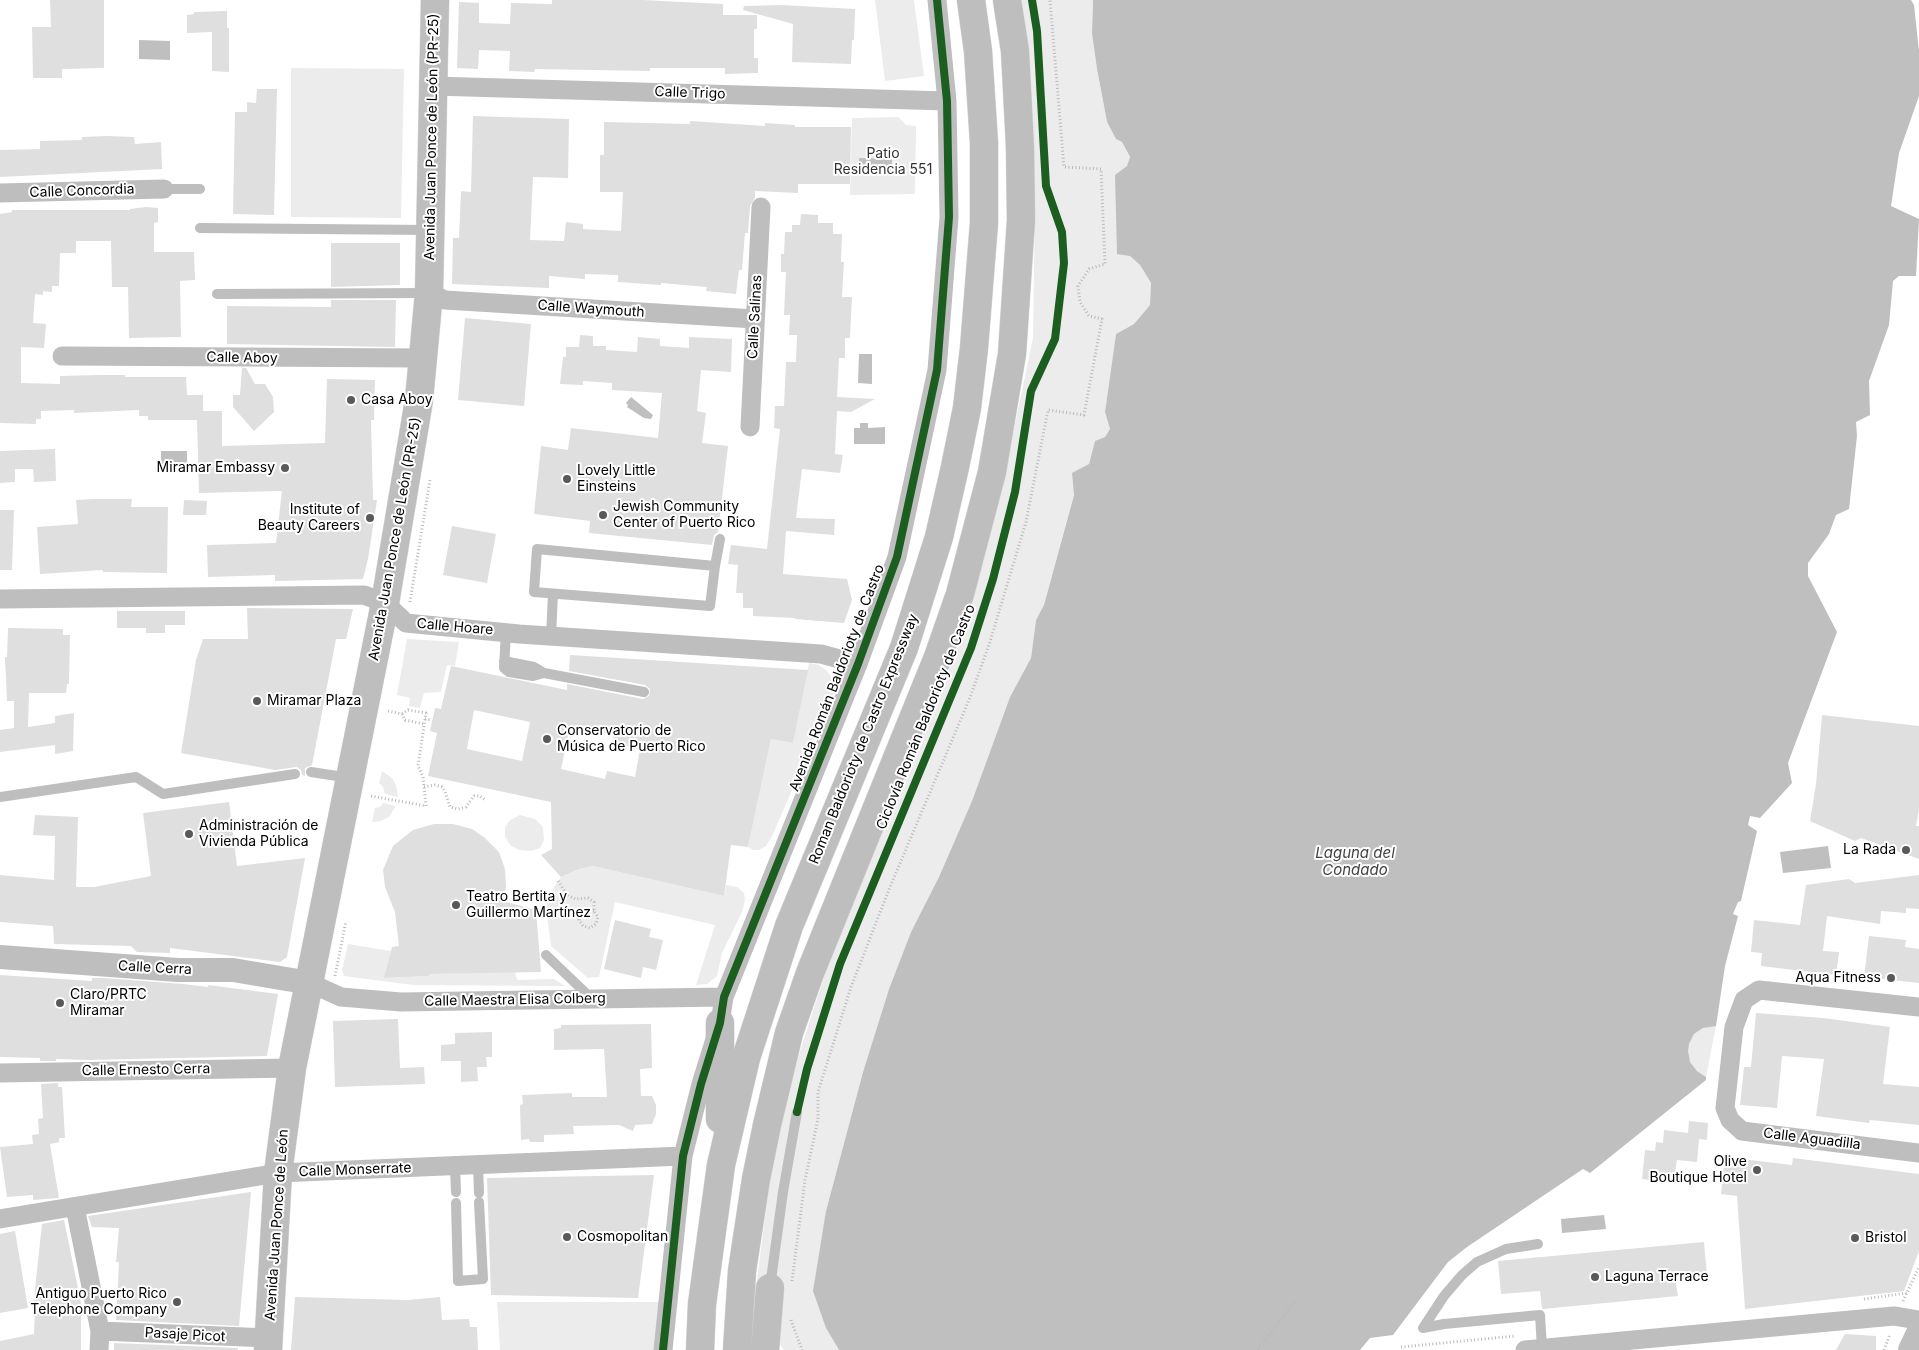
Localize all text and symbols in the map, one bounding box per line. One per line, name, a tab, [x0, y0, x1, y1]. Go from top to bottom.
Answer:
street label: Avenida Juan Ponce de León (PR-25)	[421, 13, 443, 261]
street label: Calle Trigo	[654, 83, 726, 103]
park label: Patio Residencia 551	[834, 146, 932, 178]
street label: Calle Concordia	[29, 181, 135, 201]
street label: Calle Salinas	[744, 275, 766, 359]
street label: Calle Waymouth	[537, 297, 645, 321]
street label: Calle Aboy	[206, 349, 278, 367]
place label: Casa Aboy	[361, 392, 432, 408]
marker: Casa Aboy	[345, 394, 357, 406]
street label: Avenida Juan Ponce de León (PR-25)	[365, 416, 425, 662]
place label: Miramar Embassy	[157, 460, 275, 476]
marker: Miramar Embassy	[279, 462, 291, 474]
place label: Lovely Little Einsteins	[577, 463, 656, 496]
marker: Lovely Little Einsteins	[561, 473, 573, 485]
place label: Jewish Community Center of Puerto Rico	[613, 499, 755, 532]
place label: Institute of Beauty Careers	[258, 502, 360, 534]
marker: Jewish Community Center of Puerto Rico	[597, 509, 609, 521]
marker: Institute of Beauty Careers	[364, 512, 376, 524]
street label: Avenida Román Baldorioty de Castro	[786, 562, 888, 794]
street label: Ciclovía Román Baldorioty de Castro	[873, 602, 979, 832]
street label: Roman Baldorioty de Castro Expressway	[806, 611, 922, 867]
street label: Calle Hoare	[416, 615, 494, 639]
place label: Miramar Plaza	[267, 693, 361, 709]
marker: Miramar Plaza	[251, 695, 263, 707]
place label: Conservatorio de Música de Puerto Rico	[557, 723, 706, 756]
marker: Conservatorio de Música de Puerto Rico	[541, 733, 553, 745]
place label: Administración de Vivienda Pública	[199, 818, 318, 850]
marker: Administración de Vivienda Pública	[183, 828, 195, 840]
place label: La Rada	[1843, 842, 1896, 858]
water label: Laguna del Condado	[1315, 844, 1395, 879]
marker: La Rada	[1900, 844, 1912, 856]
place label: Teatro Bertita y Guillermo Martínez	[466, 889, 591, 922]
marker: Teatro Bertita y Guillermo Martínez	[450, 899, 462, 911]
street label: Calle Cerra	[118, 958, 192, 978]
place label: Aqua Fitness	[1795, 970, 1881, 986]
marker: Aqua Fitness	[1885, 972, 1897, 984]
place label: Claro/PRTC Miramar	[70, 987, 147, 1020]
street label: Calle Maestra Elisa Colberg	[424, 990, 606, 1010]
marker: Claro/PRTC Miramar	[54, 997, 66, 1009]
street label: Calle Ernesto Cerra	[82, 1060, 210, 1080]
street label: Calle Aguadilla	[1762, 1125, 1862, 1153]
street label: Avenida Juan Ponce de León	[262, 1129, 292, 1321]
place label: Olive Boutique Hotel	[1649, 1154, 1747, 1186]
street label: Calle Monserrate	[298, 1160, 412, 1180]
marker: Olive Boutique Hotel	[1751, 1164, 1763, 1176]
place label: Cosmopolitan	[577, 1229, 668, 1245]
place label: Bristol	[1865, 1230, 1907, 1246]
marker: Cosmopolitan	[561, 1231, 573, 1243]
marker: Bristol	[1849, 1232, 1861, 1244]
place label: Laguna Terrace	[1605, 1269, 1709, 1285]
marker: Laguna Terrace	[1589, 1271, 1601, 1283]
place label: Antiguo Puerto Rico Telephone Company	[30, 1286, 167, 1318]
marker: Antiguo Puerto Rico Telephone Company	[171, 1296, 183, 1308]
street label: Pasaje Picot	[144, 1324, 226, 1346]

